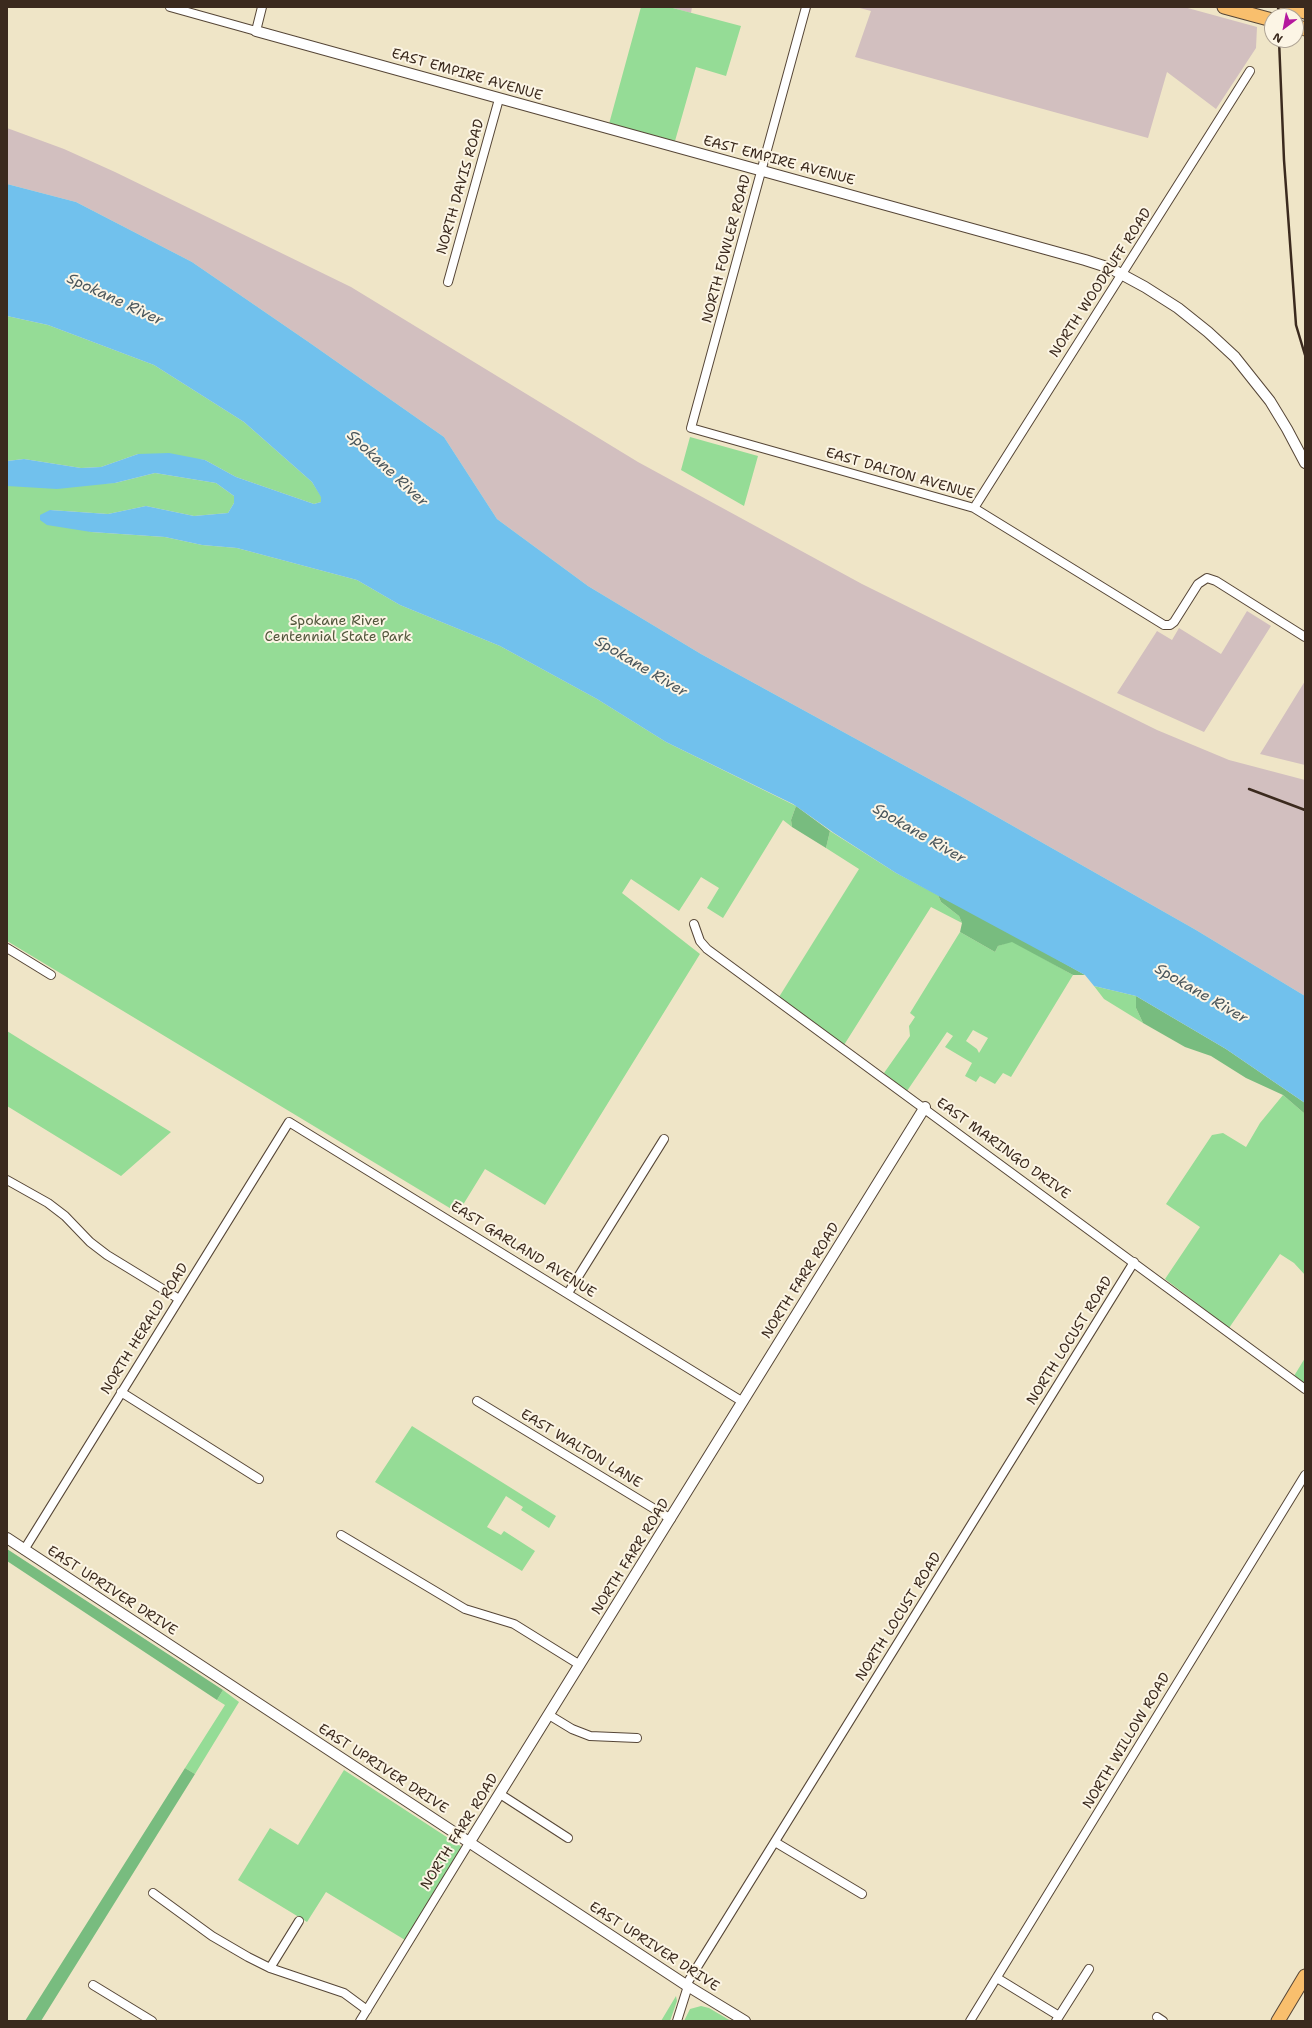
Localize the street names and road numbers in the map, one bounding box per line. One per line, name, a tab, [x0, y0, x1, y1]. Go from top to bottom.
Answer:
street label: EAST EMPIRE AVENUE	[390, 45, 544, 105]
street label: NORTH DAVIS ROAD	[434, 117, 488, 257]
street label: EAST EMPIRE AVENUE	[701, 133, 857, 189]
street label: NORTH FOWLER ROAD	[699, 173, 755, 325]
street label: NORTH WOODRUFF ROAD	[1046, 205, 1156, 361]
street label: EAST DALTON AVENUE	[824, 445, 976, 503]
street label: EAST MARINGO DRIVE	[933, 1095, 1073, 1203]
street label: EAST GARLAND AVENUE	[447, 1198, 599, 1302]
street label: NORTH FARR ROAD	[758, 1220, 844, 1342]
street label: NORTH HERALD ROAD	[98, 1260, 192, 1398]
street label: NORTH LOCUST ROAD	[1024, 1274, 1116, 1408]
street label: EAST WALTON LANE	[517, 1406, 645, 1492]
street label: NORTH FARR ROAD	[588, 1496, 674, 1618]
street label: EAST UPRIVER DRIVE	[44, 1543, 180, 1639]
street label: NORTH LOCUST ROAD	[853, 1550, 945, 1684]
street label: NORTH WILLOW ROAD	[1080, 1670, 1174, 1812]
street label: EAST UPRIVER DRIVE	[315, 1721, 451, 1817]
street label: NORTH FARR ROAD	[417, 1771, 503, 1893]
street label: EAST UPRIVER DRIVE	[586, 1899, 722, 1995]

